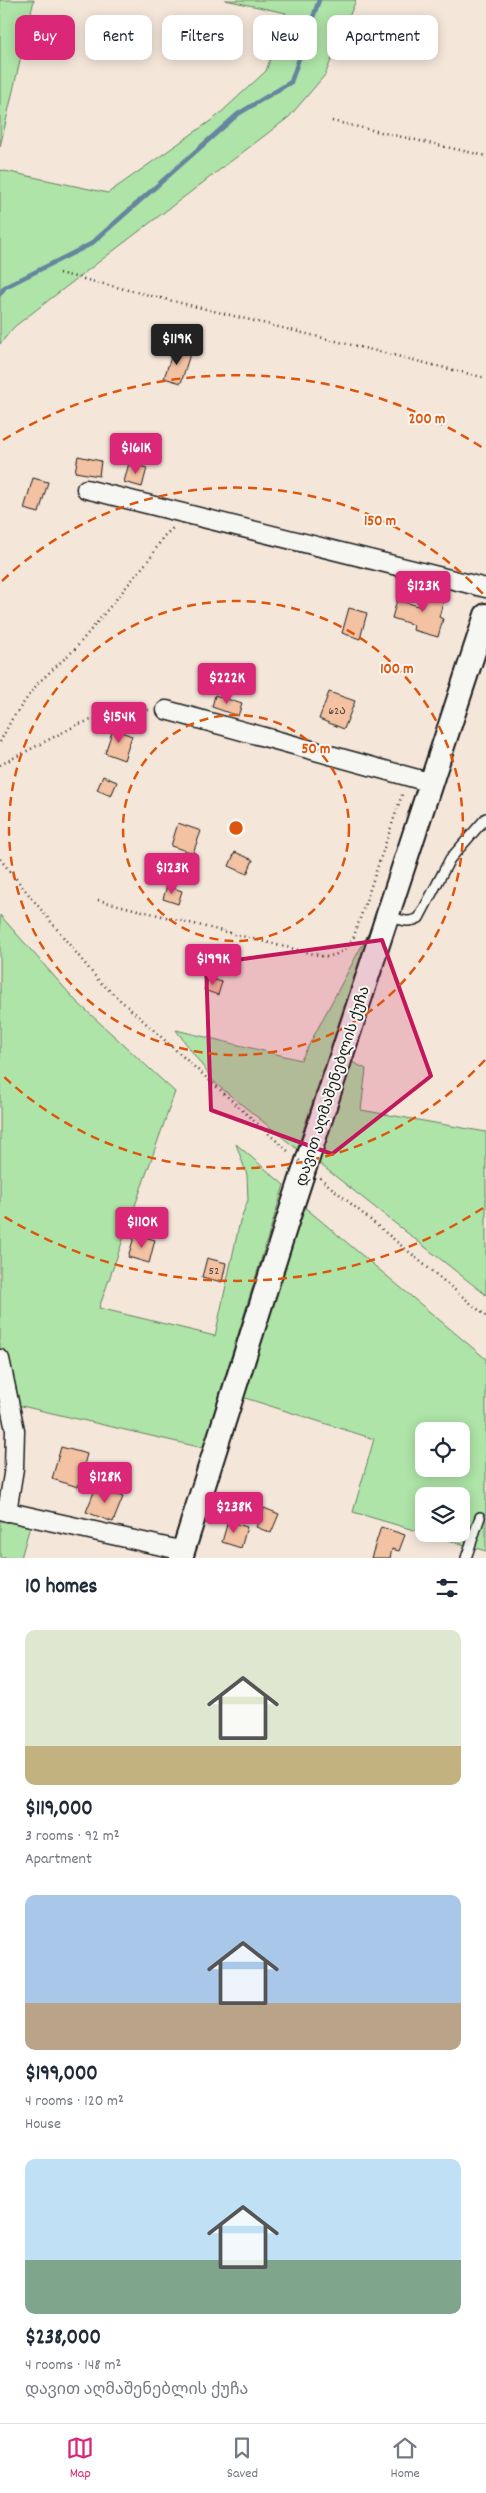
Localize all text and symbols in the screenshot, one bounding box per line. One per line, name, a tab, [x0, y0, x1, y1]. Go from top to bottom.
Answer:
chip: Buy	[15, 15, 75, 60]
chip: Rent	[85, 15, 152, 60]
chip: Filters	[162, 15, 243, 60]
chip: New	[253, 15, 317, 60]
chip: Apartment	[327, 15, 438, 60]
pin: $119K	[142, 324, 212, 366]
text: $119K	[162, 328, 192, 351]
text: 200 m	[409, 409, 445, 431]
pin: $161K	[101, 432, 171, 475]
text: $161K	[121, 437, 151, 460]
text: 150 m	[364, 511, 396, 533]
pin: $123K	[388, 570, 458, 613]
text: $123K	[406, 575, 440, 598]
text: 100 m	[380, 659, 414, 681]
pin: $222K	[192, 662, 262, 705]
text: $222K	[209, 667, 245, 690]
pin: $154K	[84, 702, 154, 744]
house number: 62ა	[328, 703, 346, 720]
text: $154K	[102, 706, 136, 729]
text: 50 m	[302, 739, 330, 761]
centre of rings	[227, 819, 245, 837]
pin: $123K	[137, 852, 207, 895]
text: $123K	[155, 857, 189, 880]
pin: $199K	[178, 944, 248, 986]
text: $199K	[196, 948, 230, 971]
street label: დავით აღმაშენებლის ქუჩა	[291, 984, 377, 1190]
pin: $110K	[107, 1206, 177, 1249]
text: $110K	[126, 1211, 158, 1234]
house number: 52	[209, 1263, 219, 1280]
map controls	[415, 1422, 470, 1542]
button: locate	[415, 1422, 470, 1477]
pin: $128K	[70, 1462, 140, 1504]
text: $128K	[89, 1466, 121, 1489]
button: layers	[415, 1487, 470, 1542]
pin: $238K	[199, 1492, 269, 1534]
text: $238K	[216, 1496, 252, 1519]
text: 10 homes	[25, 1573, 97, 1603]
icon: filters	[433, 1574, 461, 1602]
icon: home	[198, 1663, 288, 1753]
text: $119,000	[25, 1795, 93, 1825]
text: 3 rooms · 92 m²	[25, 1825, 119, 1848]
text: Apartment	[25, 1848, 92, 1871]
icon: home	[198, 1928, 288, 2018]
text: $199,000	[25, 2060, 98, 2090]
text: 4 rooms · 120 m²	[25, 2090, 124, 2113]
text: House	[25, 2113, 61, 2136]
icon: home	[198, 2192, 288, 2282]
text: $238,000	[25, 2324, 101, 2354]
text: 4 rooms · 148 m²	[25, 2354, 121, 2377]
text: დავით აღმაშენებლის ქუჩა	[25, 2379, 248, 2402]
tab: Map	[66, 2434, 94, 2484]
tab: Saved	[227, 2434, 258, 2484]
tab: Home	[391, 2434, 420, 2484]

